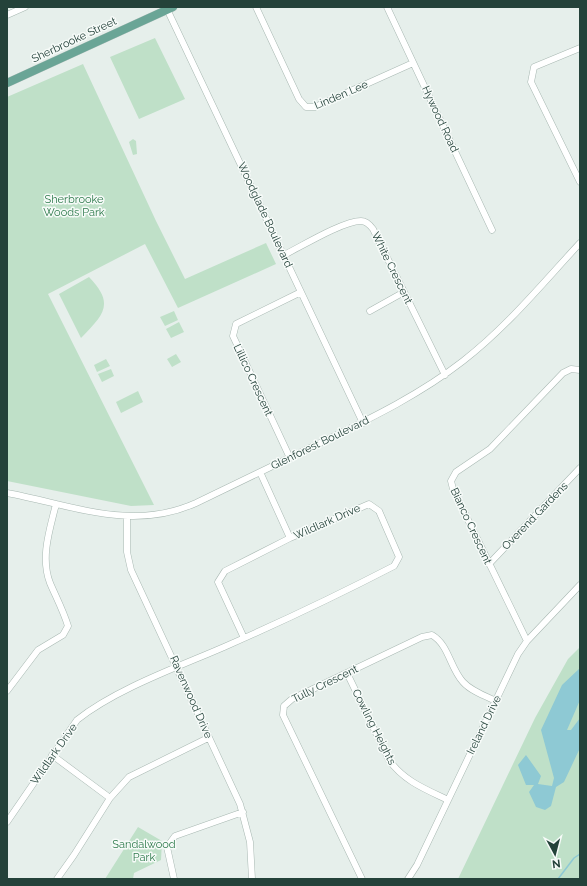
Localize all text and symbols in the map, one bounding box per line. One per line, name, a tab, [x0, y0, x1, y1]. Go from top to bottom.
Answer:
street label: Sherbrooke Street	[29, 14, 119, 65]
street label: Linden Lee	[312, 78, 370, 112]
street label: Hywood Road	[419, 84, 461, 154]
street label: Woodglade Boulevard	[235, 160, 295, 270]
park label: Sherbrooke Woods Park	[43, 193, 105, 219]
street label: White Crescent	[369, 230, 415, 306]
street label: Lillico Crescent	[231, 342, 276, 418]
street label: Glenforest Boulevard	[269, 414, 371, 472]
street label: Overend Gardens	[499, 479, 571, 553]
street label: Bianco Crescent	[448, 486, 495, 567]
street label: Wildlark Drive	[292, 501, 363, 542]
street label: Ravenwood Drive	[167, 654, 215, 741]
street label: Tully Crescent	[290, 662, 361, 706]
street label: Cowling Heights	[349, 687, 399, 767]
street label: Ireland Drive	[464, 693, 504, 757]
street label: Wildlark Drive	[28, 721, 80, 787]
north arrow	[535, 834, 575, 874]
park label: Sandalwood Park	[112, 838, 176, 864]
text: N	[551, 856, 561, 870]

